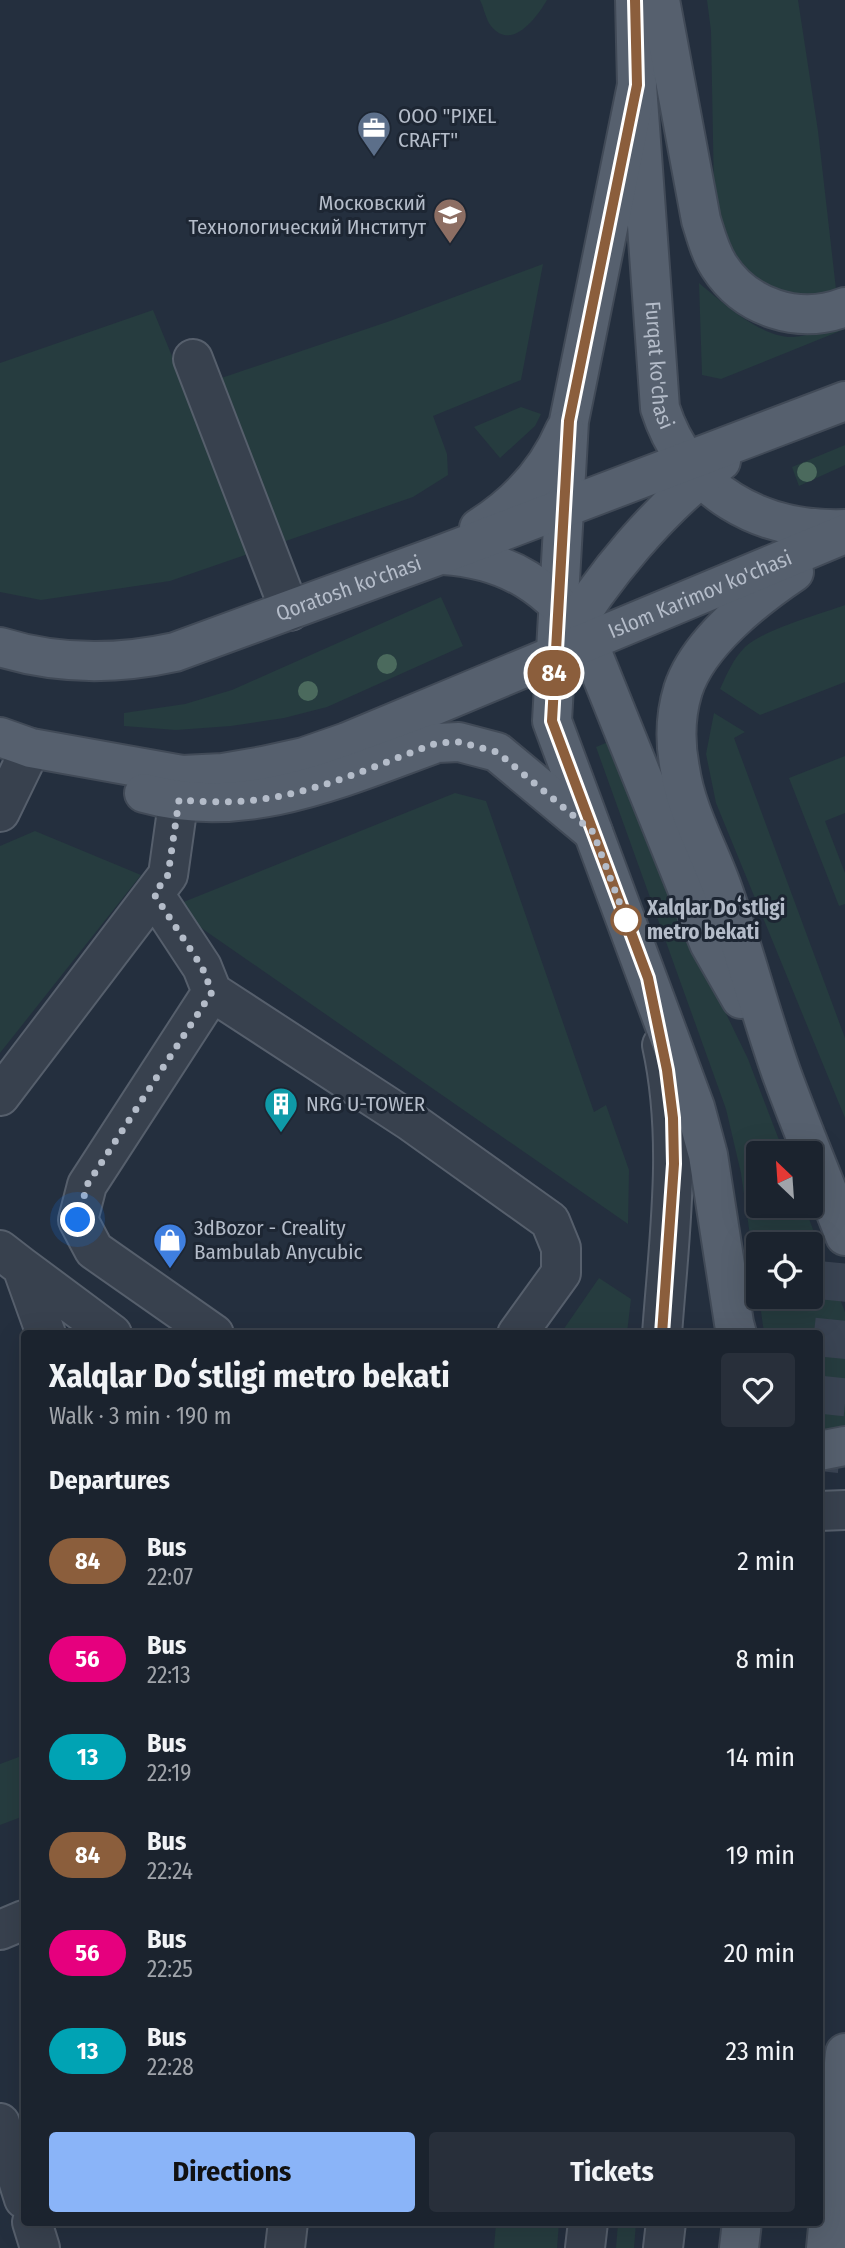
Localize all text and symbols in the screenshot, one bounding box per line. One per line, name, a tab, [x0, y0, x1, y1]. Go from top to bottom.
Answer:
place label: OOO "PIXEL CRAFT"	[398, 103, 497, 153]
office icon: OOO "PIXEL CRAFT"	[355, 109, 393, 158]
place label: Московский Технологический Институт	[189, 190, 426, 240]
school or university icon: Московский Технологический Институт	[431, 196, 469, 245]
street label: Furqat ko'chasi	[639, 300, 680, 433]
street label: Islom Karimov ko'chasi	[604, 545, 796, 644]
street label: Qoratosh ko'chasi	[272, 550, 425, 627]
line badge: 84	[522, 650, 586, 696]
text: 84	[541, 659, 567, 687]
place label: Xalqlar Doʻstligi metro bekati	[646, 895, 785, 945]
marker: Xalqlar Doʻstligi metro bekati	[611, 905, 641, 935]
building icon: NRG U-TOWER	[262, 1085, 300, 1134]
place label: NRG U-TOWER	[306, 1091, 426, 1117]
north arrow	[746, 1141, 822, 1218]
map controls	[746, 1141, 823, 1309]
your location	[60, 1202, 95, 1237]
place label: 3dBozor - Creality Bambulab Anycubic	[194, 1215, 362, 1265]
shop icon: 3dBozor - Creality Bambulab Anycubic	[151, 1221, 189, 1270]
button: locate	[746, 1232, 823, 1309]
button: heart	[721, 1353, 795, 1427]
text: Xalqlar Doʻstligi metro bekati	[49, 1356, 450, 1396]
text: Walk · 3 min · 190 m	[49, 1402, 231, 1430]
text: Departures	[49, 1465, 170, 1496]
text: Bus	[147, 1532, 186, 1563]
text: 2 min	[737, 1546, 795, 1577]
text: 84	[75, 1547, 100, 1575]
text: 22:07	[147, 1563, 193, 1591]
text: Bus	[147, 1630, 186, 1661]
text: 8 min	[736, 1644, 795, 1675]
text: 56	[75, 1645, 100, 1673]
text: 22:13	[147, 1661, 191, 1689]
text: Bus	[147, 1728, 186, 1759]
text: 14 min	[726, 1742, 795, 1773]
text: 13	[77, 1743, 98, 1771]
text: 22:19	[147, 1759, 191, 1787]
text: Bus	[147, 1826, 186, 1857]
text: 19 min	[726, 1840, 795, 1871]
text: 84	[75, 1841, 100, 1869]
text: 22:24	[147, 1857, 193, 1885]
text: Bus	[147, 1924, 186, 1955]
text: 20 min	[724, 1938, 795, 1969]
text: 56	[75, 1939, 100, 1967]
text: 22:25	[147, 1955, 193, 1983]
text: Bus	[147, 2022, 186, 2053]
text: 23 min	[726, 2036, 795, 2067]
text: 13	[77, 2037, 98, 2065]
text: 22:28	[147, 2053, 194, 2081]
button: Directions	[49, 2132, 415, 2212]
button: Tickets	[429, 2132, 795, 2212]

